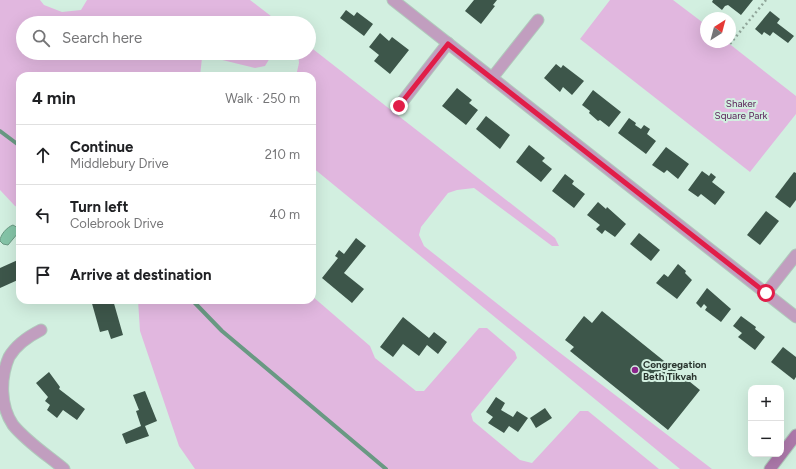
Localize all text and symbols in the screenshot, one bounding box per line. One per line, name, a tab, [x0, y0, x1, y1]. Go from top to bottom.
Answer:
north arrow	[700, 12, 736, 48]
search box	[16, 16, 316, 60]
icon: search	[30, 27, 52, 49]
text: Search here	[62, 29, 142, 47]
text: 4 min	[32, 88, 76, 108]
text: Walk · 250 m	[225, 91, 300, 106]
route end	[390, 97, 408, 115]
park label: Shaker Square Park	[715, 97, 768, 122]
text: Continue	[70, 138, 133, 156]
icon: ahead	[32, 144, 54, 166]
text: 210 m	[265, 147, 300, 162]
text: Middlebury Drive	[70, 156, 169, 171]
text: Turn left	[70, 198, 128, 216]
icon: left	[32, 204, 54, 226]
text: 40 m	[269, 207, 300, 222]
text: Colebrook Drive	[70, 216, 164, 231]
icon: arrive	[32, 264, 54, 286]
text: Arrive at destination	[70, 266, 211, 284]
route start	[757, 284, 775, 302]
place label: Congregation Beth Tikvah	[643, 358, 707, 383]
marker: Congregation Beth Tikvah	[630, 365, 640, 375]
map controls	[748, 385, 784, 457]
button: +	[748, 385, 784, 421]
button: −	[748, 421, 784, 457]

